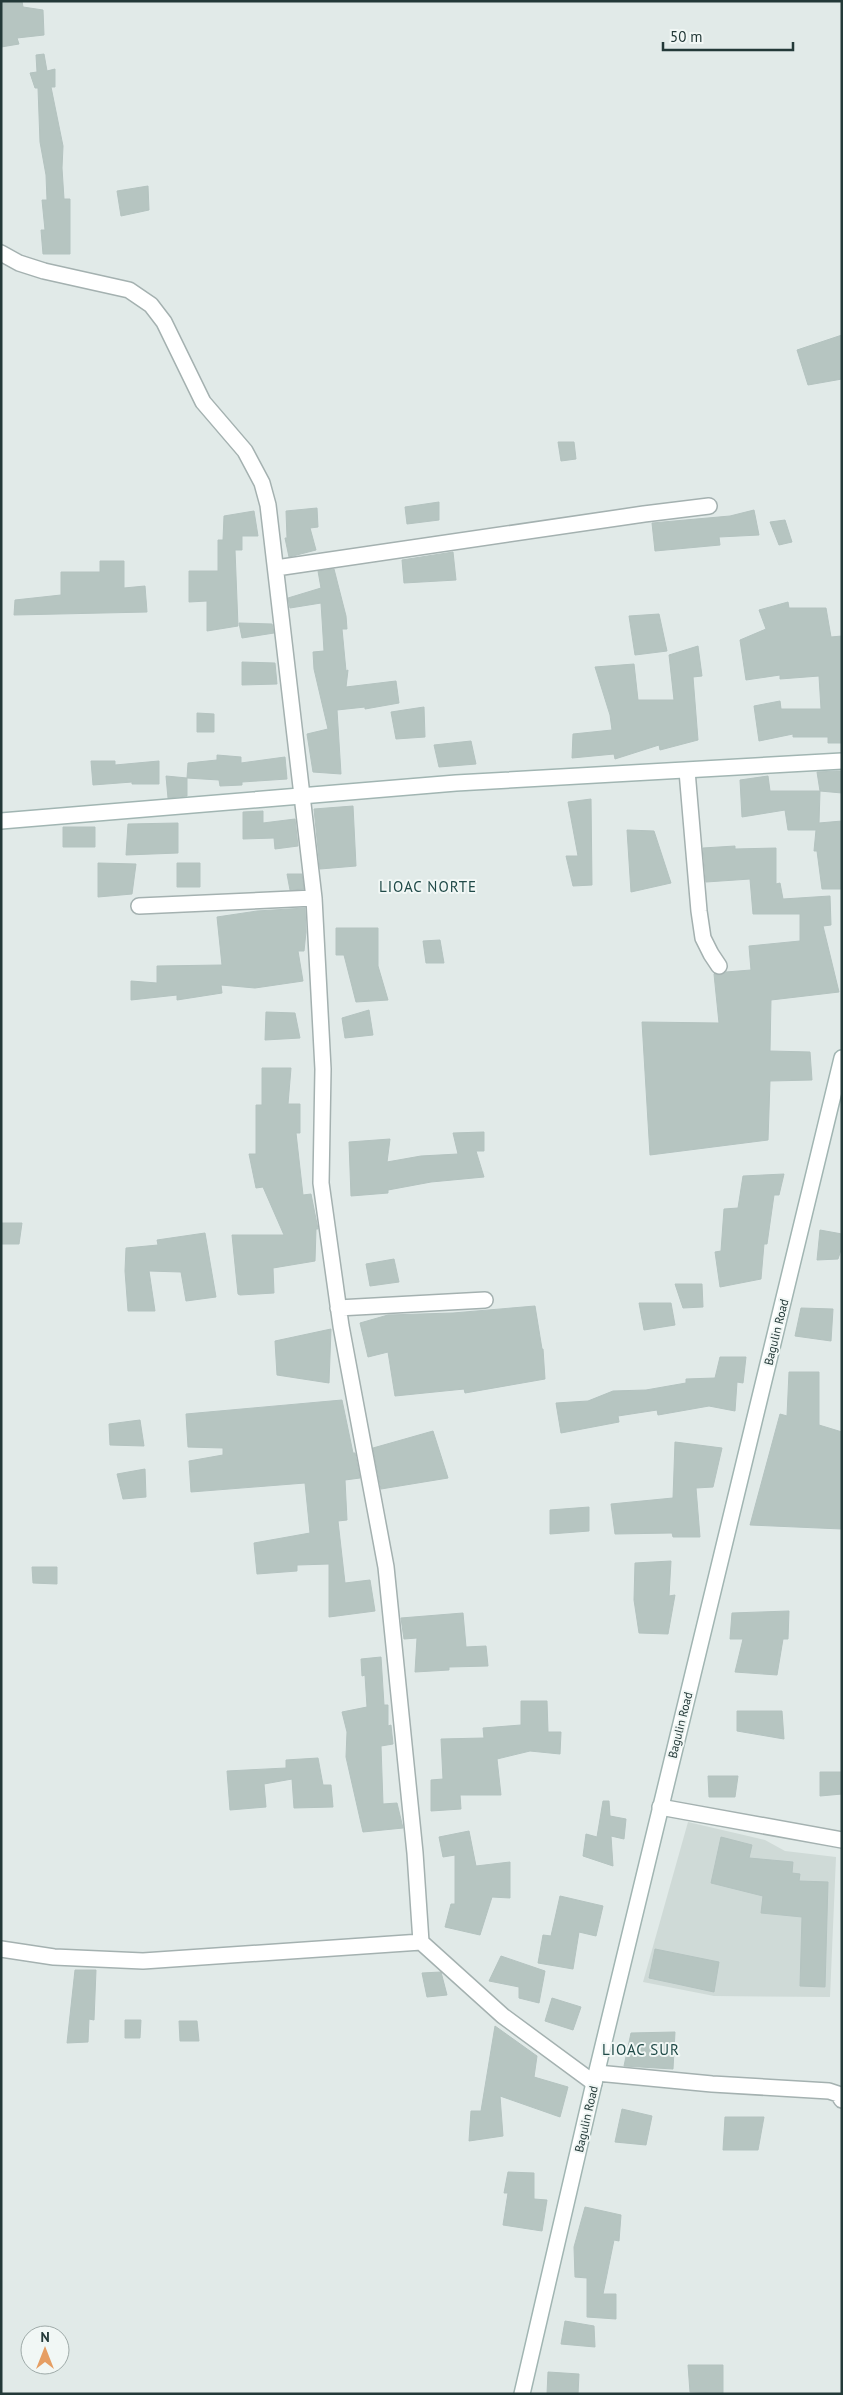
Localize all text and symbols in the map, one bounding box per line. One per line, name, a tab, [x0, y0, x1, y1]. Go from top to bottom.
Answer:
scale bar	[663, 20, 793, 52]
text: 50 m	[670, 27, 703, 46]
district label: LIOAC NORTE	[379, 877, 477, 896]
street label: Bagulin Road	[761, 1297, 791, 1367]
street label: Bagulin Road	[665, 1690, 695, 1760]
district label: LIOAC SUR	[602, 2040, 680, 2059]
street label: Bagulin Road	[571, 2084, 601, 2154]
north arrow	[20, 2325, 70, 2375]
text: N	[40, 2328, 50, 2346]

